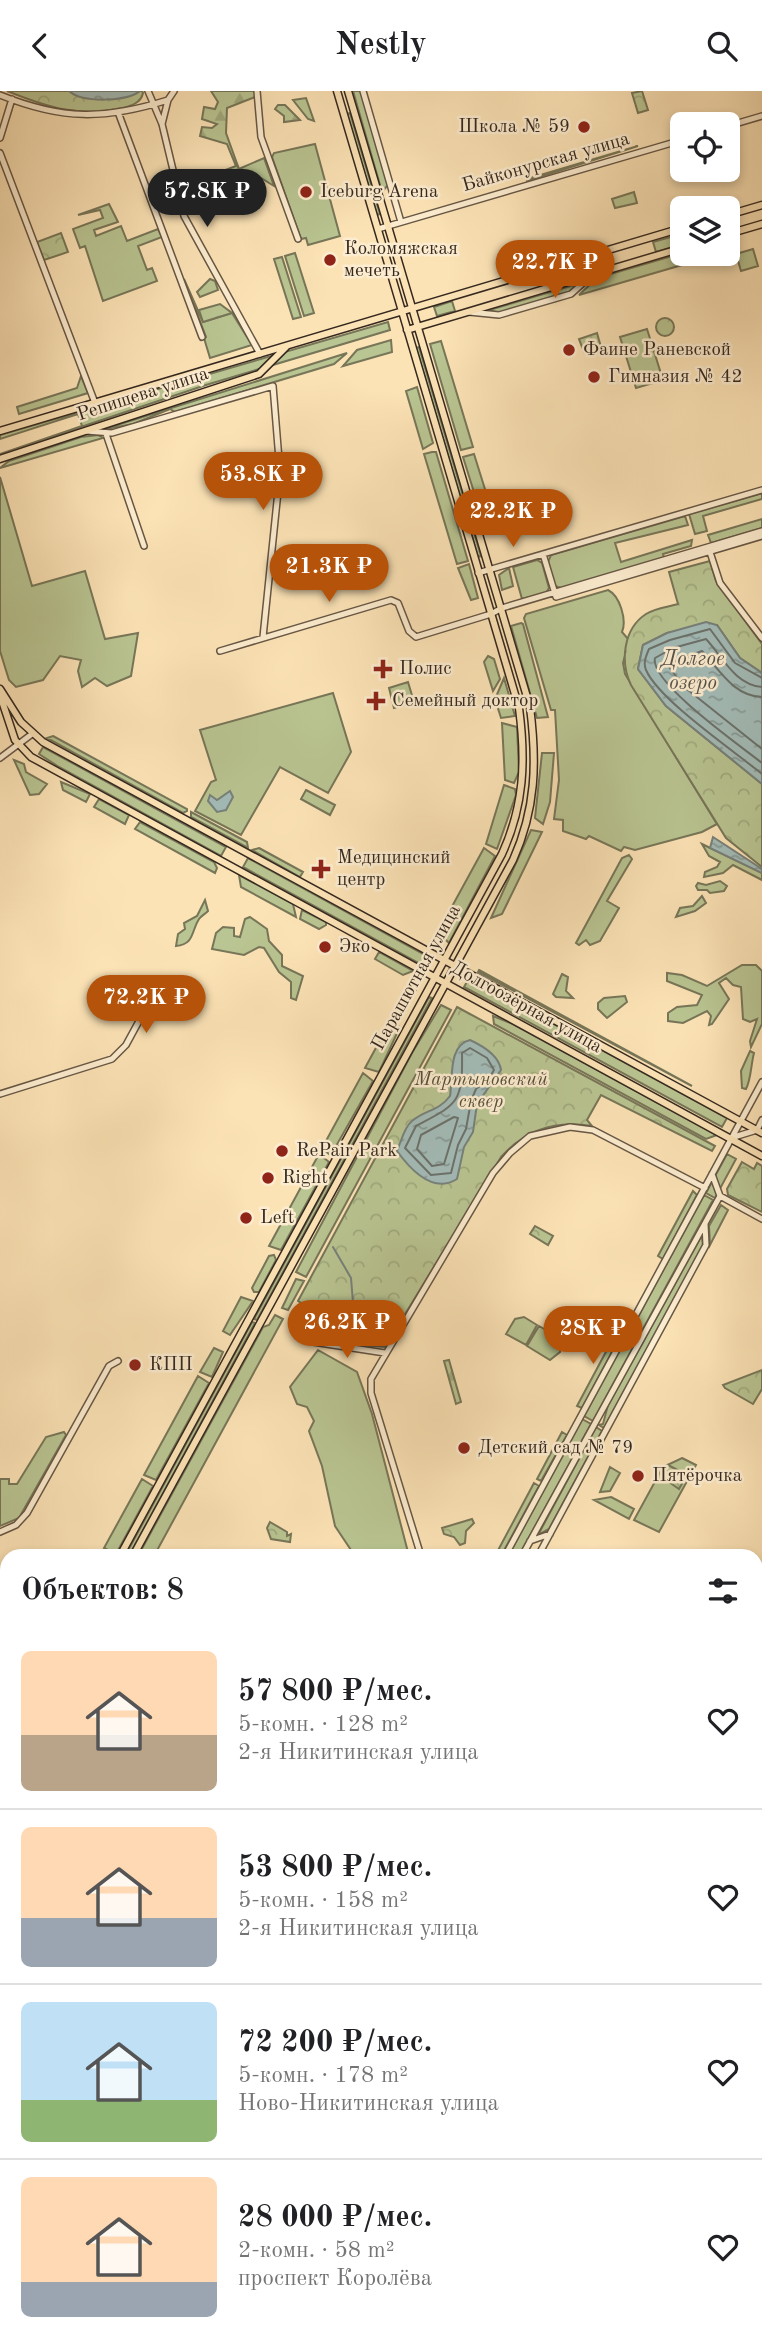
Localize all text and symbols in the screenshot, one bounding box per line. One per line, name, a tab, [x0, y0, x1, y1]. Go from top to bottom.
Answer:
icon: back	[21, 27, 59, 65]
icon: search	[703, 27, 741, 65]
text: Nestly	[335, 30, 427, 62]
map controls	[670, 112, 740, 266]
button: locate	[670, 112, 740, 182]
place label: Школа № 59	[458, 118, 570, 137]
marker: Школа № 59	[576, 119, 592, 135]
street label: Байконурская улица	[460, 130, 633, 196]
pin: 57.8K ₽	[142, 169, 272, 229]
text: 57.8K ₽	[164, 180, 250, 203]
place label: Iceburg Arena	[320, 183, 439, 202]
marker: Iceburg Arena	[298, 184, 314, 200]
button: layers	[670, 196, 740, 266]
place label: Коломяжская мечеть	[344, 240, 458, 281]
pin: 22.7K ₽	[490, 241, 620, 300]
text: 22.7K ₽	[512, 251, 598, 274]
marker: Коломяжская мечеть	[322, 252, 338, 268]
place label: Фаине Раневской	[583, 341, 731, 360]
marker: Фаине Раневской	[561, 342, 577, 358]
street label: Репищева улица	[75, 365, 212, 425]
place label: Гимназия № 42	[608, 368, 743, 387]
marker: Гимназия № 42	[586, 369, 602, 385]
pin: 53.8K ₽	[198, 453, 328, 512]
text: 53.8K ₽	[220, 463, 306, 486]
pin: 22.2K ₽	[448, 489, 578, 549]
text: 22.2K ₽	[470, 500, 556, 523]
pin: 21.3K ₽	[264, 545, 394, 604]
text: 21.3K ₽	[286, 555, 372, 578]
water label: Долгое озеро	[658, 649, 725, 694]
marker: Полис	[373, 659, 393, 679]
place label: Полис	[399, 660, 451, 679]
marker: Семейный доктор	[366, 691, 386, 711]
place label: Семейный доктор	[392, 692, 538, 711]
place label: Медицинский центр	[337, 849, 451, 890]
marker: Медицинский центр	[311, 859, 331, 879]
street label: Парашютная улица	[369, 901, 465, 1054]
place label: Эко	[339, 938, 370, 957]
marker: Эко	[317, 939, 333, 955]
street label: Долгоозёрная улица	[447, 959, 605, 1058]
pin: 72.2K ₽	[81, 975, 211, 1035]
text: 72.2K ₽	[103, 986, 189, 1009]
park label: Мартыновский сквер	[413, 1071, 548, 1112]
place label: RePair Park	[296, 1142, 397, 1161]
marker: RePair Park	[274, 1143, 290, 1159]
place label: Right	[282, 1169, 328, 1188]
marker: Right	[260, 1170, 276, 1186]
place label: Left	[260, 1209, 294, 1228]
marker: Left	[238, 1210, 254, 1226]
pin: 26.2K ₽	[282, 1301, 412, 1360]
pin: 28K ₽	[544, 1307, 642, 1366]
text: 26.2K ₽	[304, 1311, 390, 1334]
text: 28K ₽	[560, 1317, 626, 1340]
place label: КПП	[149, 1356, 193, 1375]
marker: КПП	[127, 1357, 143, 1373]
place label: Детский сад № 79	[478, 1439, 633, 1458]
marker: Детский сад № 79	[456, 1440, 472, 1456]
place label: Пятёрочка	[652, 1467, 743, 1486]
marker: Пятёрочка	[630, 1468, 646, 1484]
icon: filters	[704, 1572, 742, 1610]
text: Объектов: 8	[21, 1576, 184, 1606]
text: 57 800 ₽/мес.	[238, 1677, 432, 1707]
icon: home	[77, 1679, 161, 1763]
icon: heart	[704, 1702, 742, 1740]
text: 5-комн. · 128 m²	[238, 1713, 408, 1736]
text: 2-я Никитинская улица	[238, 1741, 479, 1764]
text: 53 800 ₽/мес.	[238, 1853, 432, 1883]
icon: home	[77, 1855, 161, 1939]
icon: heart	[704, 1878, 742, 1916]
text: 5-комн. · 158 m²	[238, 1889, 408, 1912]
text: 2-я Никитинская улица	[238, 1917, 479, 1940]
text: 72 200 ₽/мес.	[238, 2028, 432, 2058]
icon: home	[77, 2030, 161, 2114]
icon: heart	[704, 2053, 742, 2091]
text: 5-комн. · 178 m²	[238, 2064, 408, 2087]
text: Ново-Никитинская улица	[238, 2092, 499, 2115]
text: 28 000 ₽/мес.	[238, 2203, 432, 2233]
icon: home	[77, 2205, 161, 2289]
icon: heart	[704, 2228, 742, 2266]
text: 2-комн. · 58 m²	[238, 2239, 395, 2262]
text: проспект Королёва	[238, 2267, 432, 2290]

